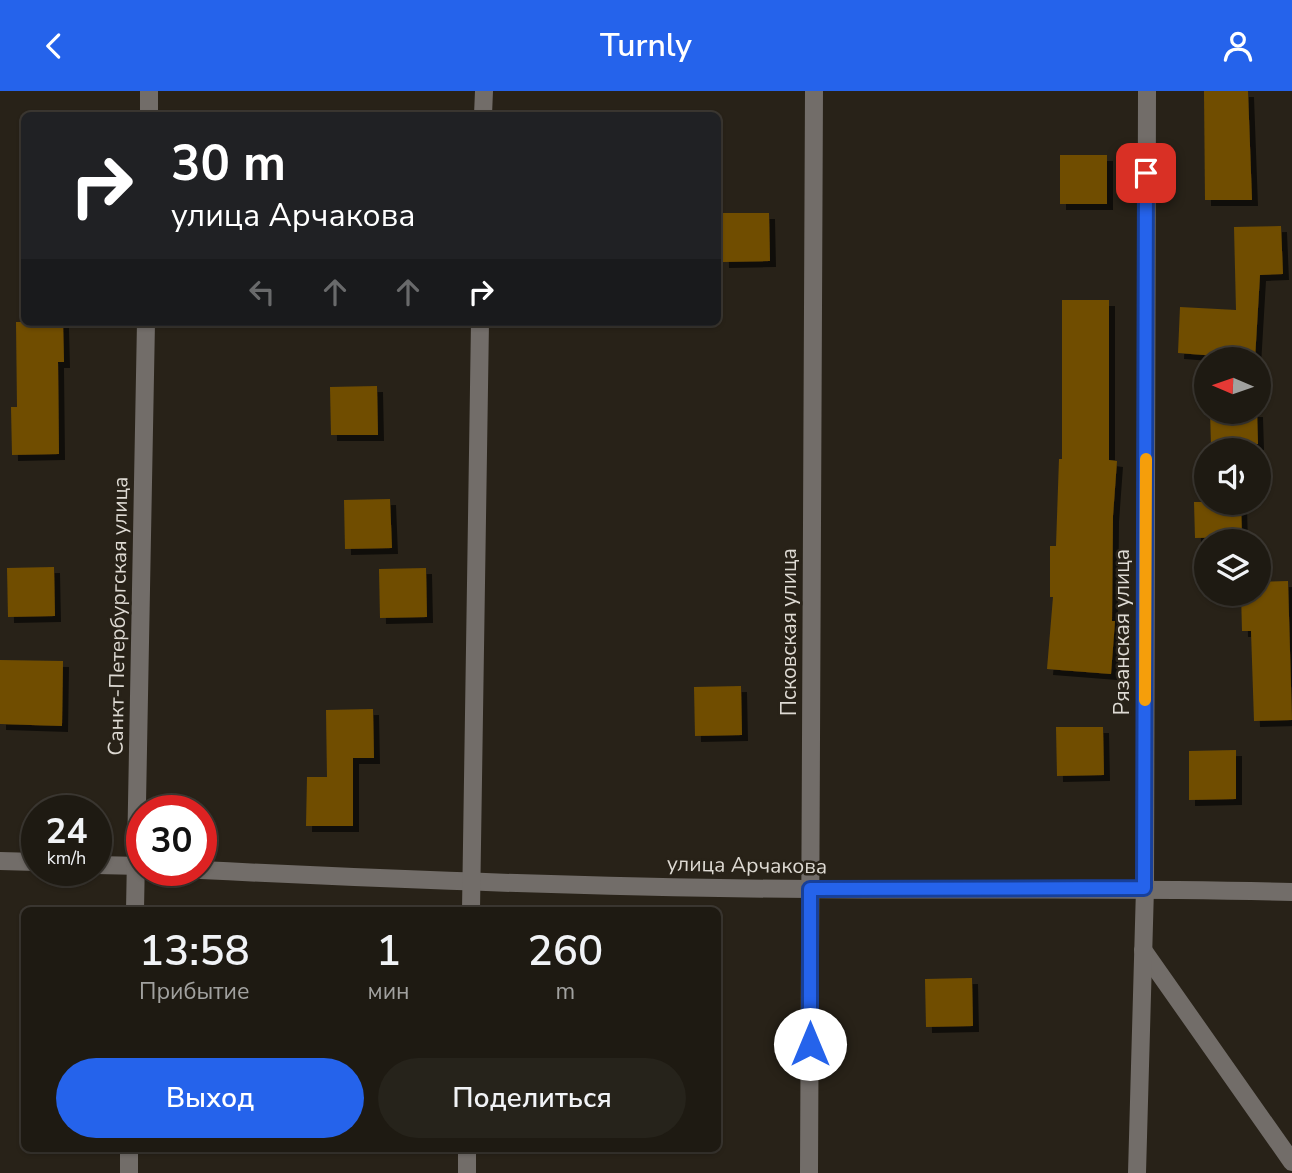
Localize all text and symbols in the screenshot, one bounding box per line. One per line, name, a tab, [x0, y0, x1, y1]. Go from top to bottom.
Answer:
text: Turnly	[600, 24, 692, 67]
icon: back	[35, 27, 73, 65]
icon: person	[1219, 27, 1257, 65]
text: 30 m	[171, 130, 286, 197]
icon: right	[56, 140, 147, 231]
pin	[1116, 143, 1176, 203]
icon: arrive	[1127, 154, 1165, 192]
text: улица Арчакова	[171, 194, 415, 237]
icon: left	[243, 273, 281, 311]
icon: ahead	[316, 273, 354, 311]
icon: ahead	[389, 273, 427, 311]
icon: right	[462, 273, 500, 311]
north arrow	[1194, 347, 1270, 423]
map controls	[1194, 347, 1271, 606]
button: sound	[1194, 438, 1271, 515]
street label: Санкт-Петербургская улица	[102, 476, 134, 756]
button: layers	[1194, 529, 1271, 606]
street label: Псковская улица	[775, 548, 803, 716]
street label: Рязанская улица	[1108, 549, 1136, 715]
speed limit sign: 30	[126, 795, 217, 886]
text: 24	[45, 808, 88, 855]
text: km/h	[47, 846, 86, 870]
street label: улица Арчакова	[667, 850, 827, 880]
text: 13:58	[139, 923, 250, 980]
text: 1	[376, 923, 401, 980]
text: 260	[527, 923, 603, 980]
text: Прибытие	[139, 976, 249, 1007]
text: мин	[368, 976, 410, 1007]
text: m	[555, 976, 575, 1007]
position arrow	[773, 1007, 847, 1081]
button: Выход	[56, 1058, 364, 1138]
button: Поделиться	[378, 1058, 686, 1138]

